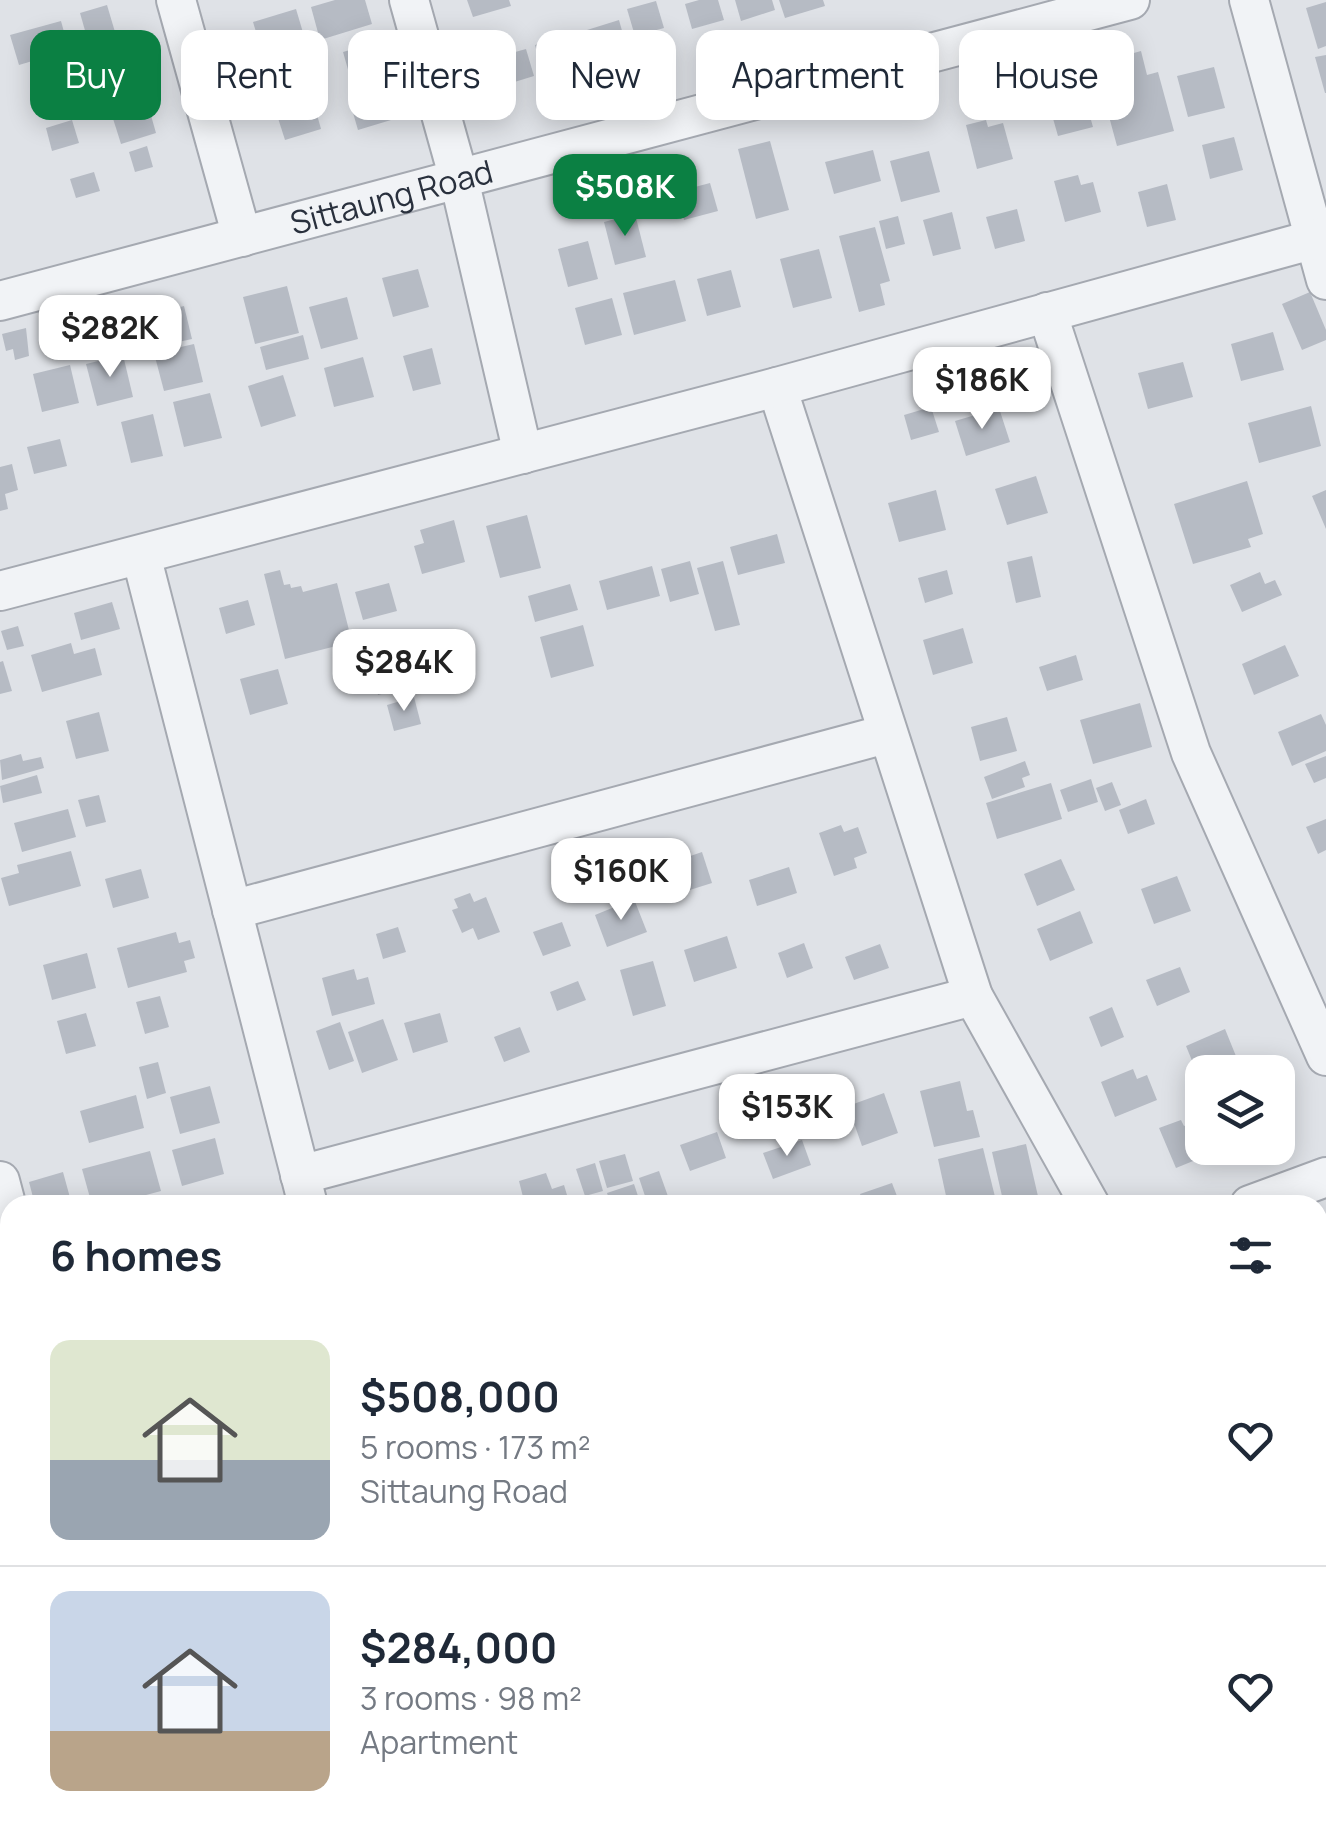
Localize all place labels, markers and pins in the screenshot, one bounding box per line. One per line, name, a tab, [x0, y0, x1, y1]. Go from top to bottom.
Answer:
pin: $508K	[555, 154, 695, 239]
pin: $282K	[40, 295, 180, 380]
pin: $186K	[912, 347, 1052, 432]
pin: $284K	[334, 629, 474, 714]
pin: $160K	[551, 838, 691, 923]
pin: $153K	[717, 1074, 857, 1159]

